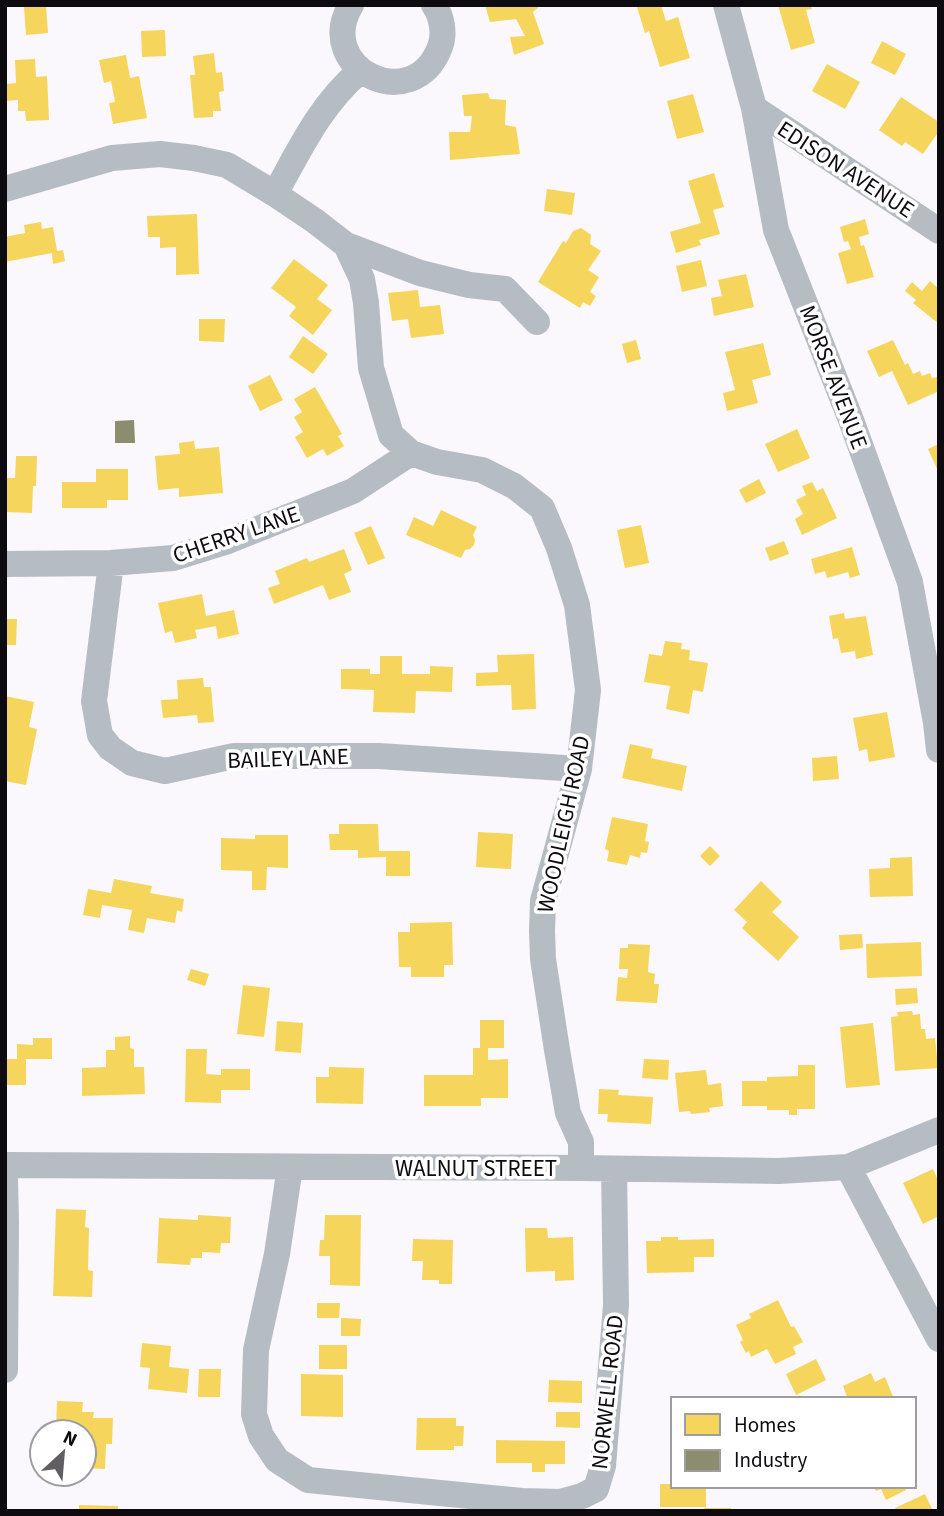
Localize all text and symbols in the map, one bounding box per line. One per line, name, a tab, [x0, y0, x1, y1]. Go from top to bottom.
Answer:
street label: EDISON AVENUE	[771, 113, 921, 226]
street label: MORSE AVENUE	[791, 300, 876, 454]
street label: CHERRY LANE	[168, 497, 304, 572]
street label: WOODLEIGH ROAD	[529, 732, 598, 916]
street label: BAILEY LANE	[227, 740, 349, 777]
street label: WALNUT STREET	[395, 1152, 557, 1185]
street label: NORWELL ROAD	[583, 1313, 632, 1471]
legend	[671, 1397, 916, 1488]
text: Homes	[734, 1410, 796, 1440]
north arrow	[28, 1418, 98, 1488]
text: N	[58, 1424, 81, 1454]
text: Industry	[734, 1445, 807, 1475]

